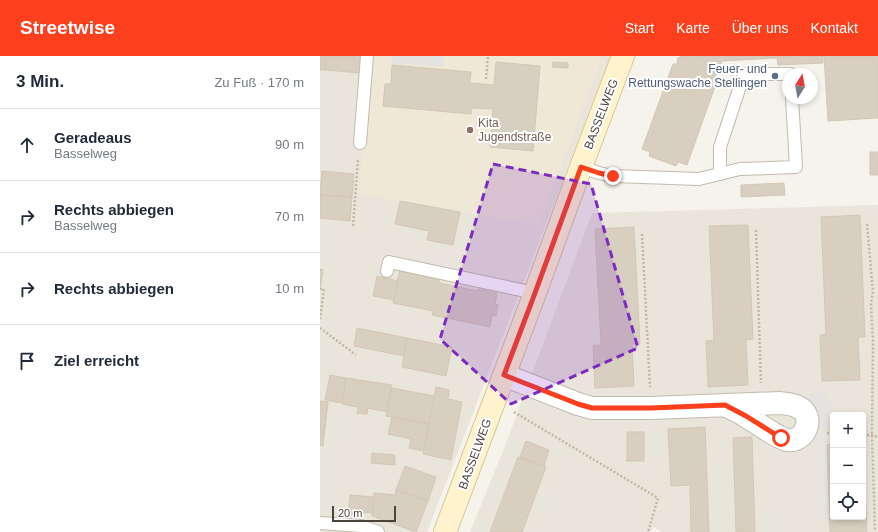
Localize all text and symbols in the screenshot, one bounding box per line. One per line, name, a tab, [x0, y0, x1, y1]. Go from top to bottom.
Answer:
text: Streetwise	[20, 17, 115, 38]
text: Start	[625, 20, 654, 36]
text: Karte	[676, 20, 710, 36]
text: Über uns	[732, 20, 789, 36]
text: Kontakt	[811, 20, 858, 36]
place label: Feuer- und Rettungswache Stellingen	[628, 62, 767, 90]
north arrow	[782, 68, 818, 104]
marker: Feuer- und Rettungswache Stellingen	[770, 71, 780, 81]
text: 3 Min.	[16, 72, 64, 91]
text: Zu Fuß · 170 m	[214, 75, 304, 90]
street label: BASSELWEG	[581, 77, 621, 151]
place label: Kita Jugendstraße	[478, 116, 552, 144]
marker: Kita Jugendstraße	[465, 125, 475, 135]
text: Geradeaus	[54, 129, 132, 146]
icon: ahead	[16, 134, 38, 156]
text: 90 m	[275, 137, 304, 152]
text: Basselweg	[54, 146, 117, 161]
route end	[604, 167, 622, 185]
text: Rechts abbiegen	[54, 201, 174, 218]
icon: right	[16, 206, 38, 228]
text: 70 m	[275, 209, 304, 224]
text: Basselweg	[54, 218, 117, 233]
icon: right	[16, 278, 38, 300]
text: Rechts abbiegen	[54, 280, 174, 297]
text: 10 m	[275, 281, 304, 296]
icon: arrive	[16, 350, 38, 372]
text: Ziel erreicht	[54, 352, 139, 369]
map controls	[830, 412, 866, 520]
button: +	[830, 412, 866, 448]
street label: BASSELWEG	[456, 417, 494, 491]
route start	[772, 429, 790, 447]
button: −	[830, 448, 866, 484]
button: locate	[830, 484, 866, 520]
scale bar	[332, 504, 396, 523]
text: 20 m	[338, 507, 362, 519]

